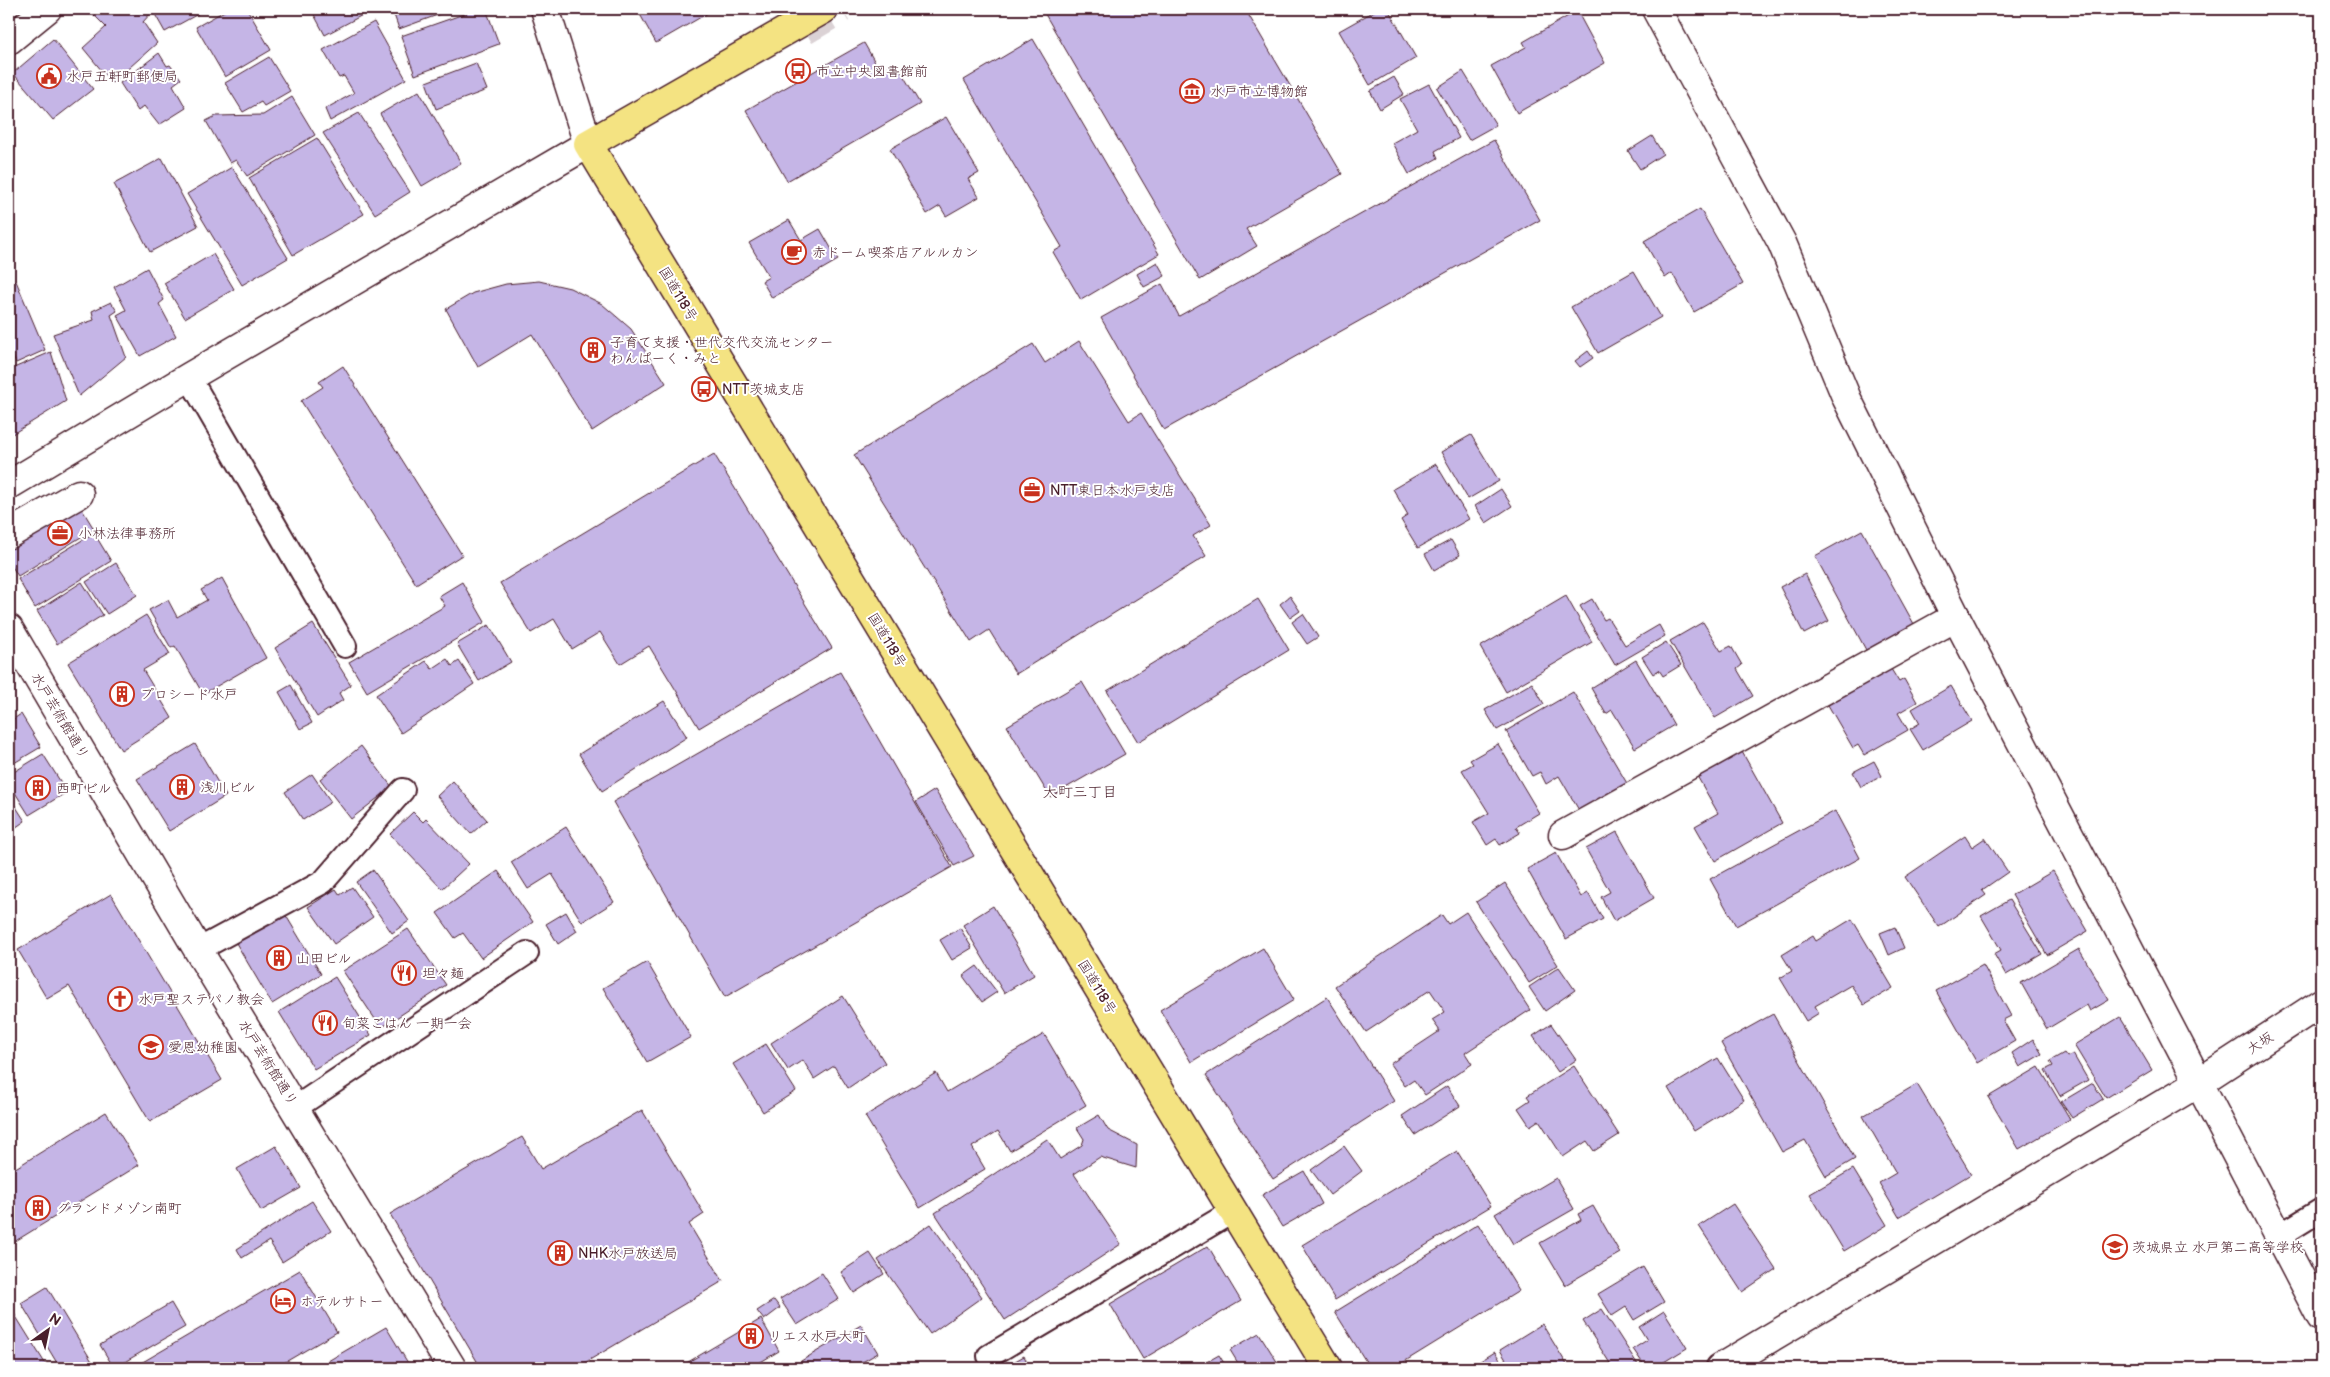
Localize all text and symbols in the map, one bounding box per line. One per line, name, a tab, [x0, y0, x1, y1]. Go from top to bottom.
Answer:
bus stop icon: 市立中央図書館前	[785, 58, 811, 84]
public building icon: 水戸五軒町郵便局	[36, 63, 62, 89]
place label: 市立中央図書館前	[816, 63, 928, 80]
place label: 水戸五軒町郵便局	[66, 68, 178, 85]
museum icon: 水戸市立博物館	[1179, 78, 1205, 104]
place label: 水戸市立博物館	[1210, 83, 1308, 100]
cafe icon: 赤ドーム喫茶店アルルカン	[781, 239, 807, 265]
place label: 赤ドーム喫茶店アルルカン	[812, 244, 979, 261]
street label: 国道118号	[655, 263, 701, 325]
place label: 子育て支援・世代交代交流センター わんぱーく・みと	[610, 334, 833, 367]
building icon: 子育て支援・世代交代交流センター わんぱーく・みと	[580, 337, 606, 363]
bus stop icon: NTT茨城支店	[691, 376, 717, 402]
place label: NTT茨城支店	[722, 381, 805, 398]
office icon: NTT東日本水戸支店	[1019, 477, 1045, 503]
place label: NTT東日本水戸支店	[1050, 482, 1175, 499]
office icon: 小林法律事務所	[47, 520, 73, 546]
place label: 小林法律事務所	[78, 525, 176, 542]
street label: 国道118号	[864, 609, 910, 671]
street label: 水戸芸術館通り	[27, 670, 93, 762]
building icon: プロシード水戸	[109, 681, 135, 707]
place label: プロシード水戸	[140, 686, 238, 703]
building icon: 浅川ビル	[169, 774, 195, 800]
building icon: 西町ビル	[25, 775, 51, 801]
place label: 浅川ビル	[200, 779, 256, 796]
place label: 西町ビル	[56, 780, 112, 797]
district label: 大町三丁目	[1042, 783, 1118, 802]
building icon: 山田ビル	[266, 945, 292, 971]
place label: 山田ビル	[296, 950, 352, 967]
street label: 国道118号	[1074, 956, 1120, 1018]
restaurant icon: 坦々麺	[391, 960, 417, 986]
place label: 坦々麺	[422, 965, 464, 982]
church icon: 水戸聖ステパノ教会	[107, 986, 133, 1012]
place label: 水戸聖ステパノ教会	[138, 991, 264, 1008]
restaurant icon: 旬菜ごはん 一期一会	[312, 1010, 338, 1036]
place label: 旬菜ごはん 一期一会	[342, 1015, 472, 1032]
street label: 水戸芸術館通り	[235, 1017, 301, 1109]
street label: 大坂	[2244, 1028, 2276, 1058]
school or university icon: 愛恩幼稚園	[138, 1034, 164, 1060]
place label: 愛恩幼稚園	[168, 1039, 238, 1056]
building icon: グランドメゾン南町	[25, 1195, 51, 1221]
place label: グランドメゾン南町	[56, 1200, 182, 1217]
school or university icon: 茨城県立 水戸第二高等学校	[2102, 1234, 2128, 1260]
place label: 茨城県立 水戸第二高等学校	[2132, 1239, 2304, 1256]
building icon: NHK水戸放送局	[547, 1240, 573, 1266]
place label: NHK水戸放送局	[578, 1245, 678, 1262]
hotel icon: ホテルサトー	[270, 1288, 296, 1314]
place label: ホテルサトー	[300, 1293, 383, 1310]
north arrow	[22, 1304, 72, 1354]
text: N	[46, 1310, 64, 1330]
building icon: リエス水戸大町	[738, 1323, 764, 1349]
place label: リエス水戸大町	[768, 1328, 866, 1345]

